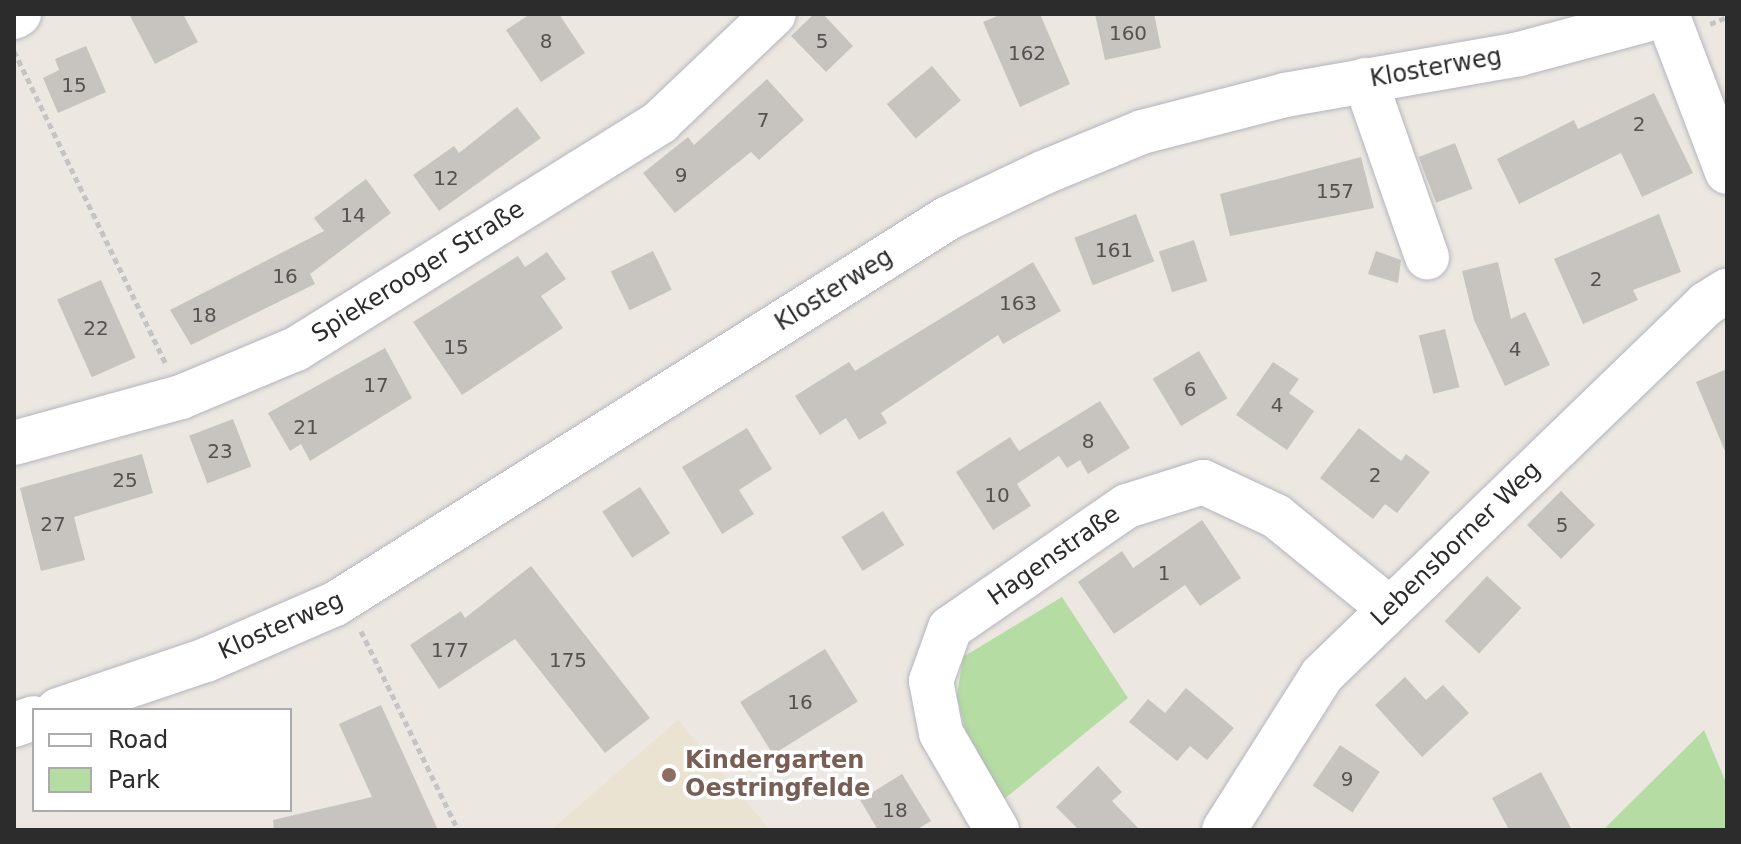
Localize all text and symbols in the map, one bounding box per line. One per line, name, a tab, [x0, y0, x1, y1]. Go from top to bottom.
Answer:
house number: 160	[1109, 21, 1147, 45]
house number: 8	[540, 29, 552, 53]
house number: 5	[816, 29, 828, 53]
house number: 162	[1008, 41, 1046, 65]
street label: Klosterweg	[1368, 42, 1504, 94]
house number: 15	[61, 73, 87, 97]
house number: 7	[757, 108, 769, 132]
house number: 2	[1633, 112, 1645, 136]
house number: 9	[675, 163, 687, 187]
house number: 12	[433, 166, 459, 190]
house number: 157	[1316, 179, 1354, 203]
street label: Spiekerooger Straße	[306, 195, 530, 349]
house number: 14	[340, 203, 366, 227]
house number: 161	[1095, 238, 1133, 262]
street label: Klosterweg	[770, 242, 898, 338]
house number: 16	[272, 264, 298, 288]
house number: 2	[1590, 267, 1602, 291]
house number: 163	[999, 291, 1037, 315]
house number: 18	[191, 303, 217, 327]
house number: 22	[83, 316, 109, 340]
house number: 15	[443, 335, 469, 359]
house number: 4	[1509, 337, 1521, 361]
house number: 17	[363, 373, 389, 397]
house number: 6	[1184, 377, 1196, 401]
house number: 4	[1271, 393, 1283, 417]
house number: 21	[293, 415, 319, 439]
house number: 8	[1082, 429, 1094, 453]
house number: 23	[207, 439, 233, 463]
street label: Lebensborner Weg	[1365, 456, 1547, 632]
house number: 2	[1369, 463, 1381, 487]
house number: 25	[112, 468, 138, 492]
house number: 10	[984, 483, 1010, 507]
street label: Hagenstraße	[983, 500, 1125, 612]
house number: 27	[40, 512, 66, 536]
house number: 5	[1556, 513, 1568, 537]
house number: 1	[1158, 561, 1170, 585]
street label: Klosterweg	[214, 586, 348, 666]
house number: 177	[431, 638, 469, 662]
house number: 175	[549, 648, 587, 672]
house number: 16	[787, 690, 813, 714]
legend	[32, 708, 292, 812]
text: Road	[108, 726, 168, 754]
place label: Kindergarten Oestringfelde	[685, 747, 870, 803]
text: Park	[108, 766, 160, 794]
marker: Kindergarten Oestringfelde	[660, 766, 678, 784]
house number: 9	[1341, 767, 1353, 791]
house number: 18	[882, 798, 908, 822]

